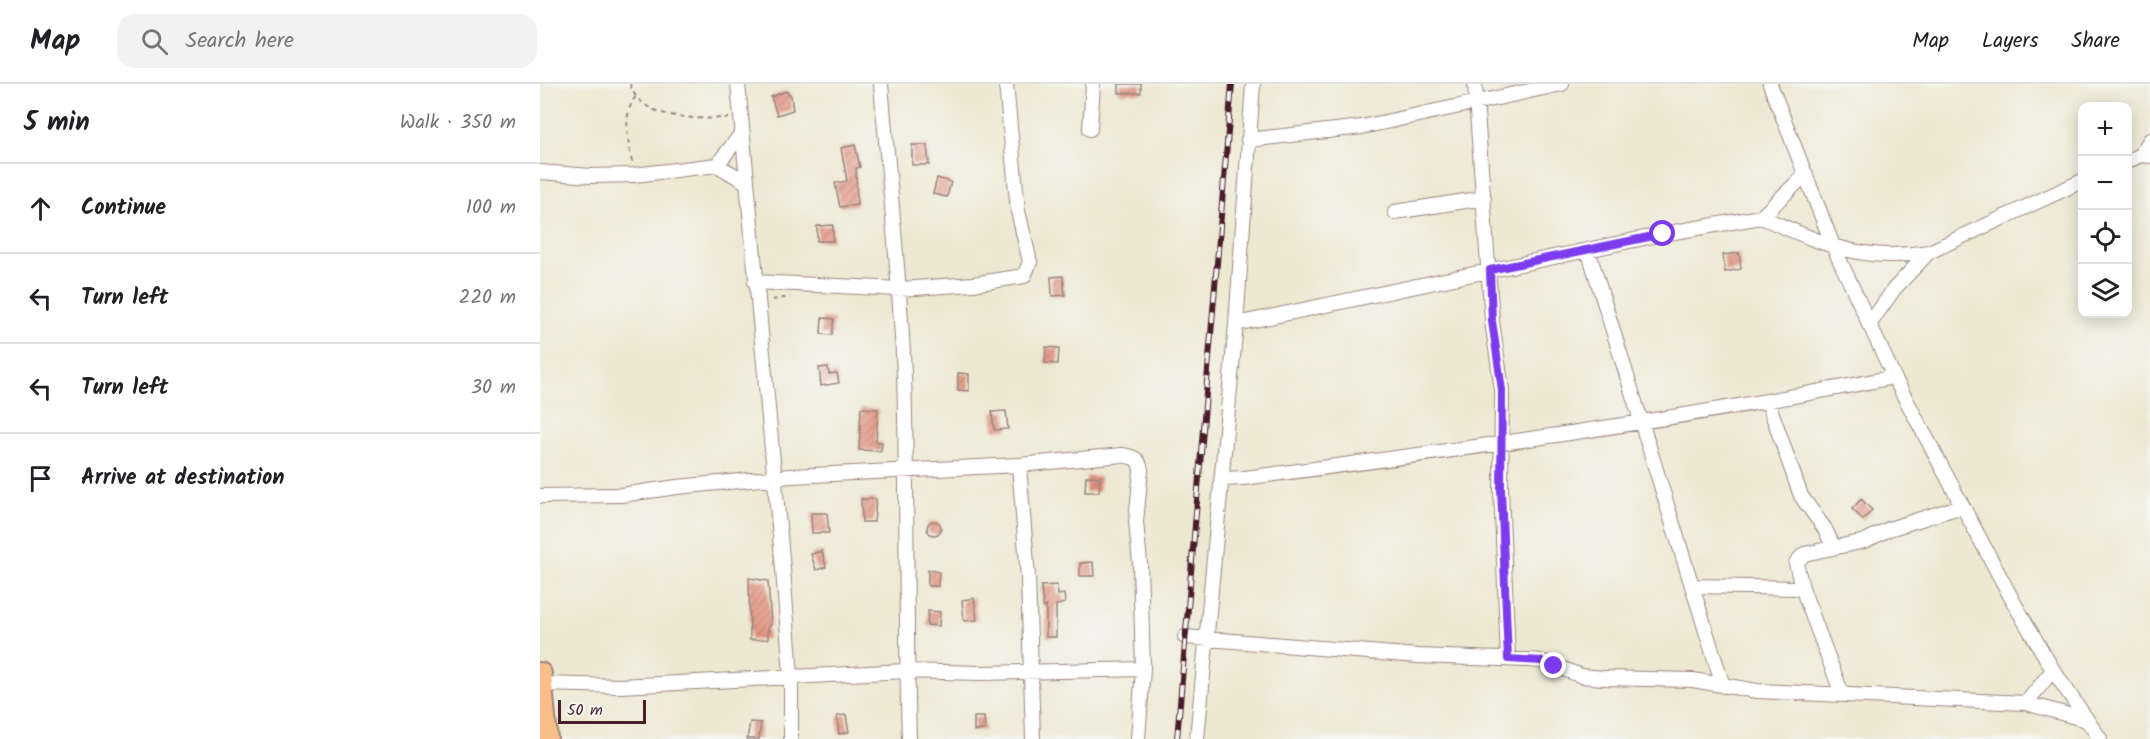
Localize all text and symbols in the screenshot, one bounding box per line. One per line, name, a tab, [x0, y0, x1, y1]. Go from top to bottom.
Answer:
search box	[117, 14, 537, 68]
text: Map	[30, 19, 81, 64]
text: Search here	[186, 24, 294, 59]
icon: search	[138, 25, 171, 58]
text: Map	[1912, 25, 1949, 58]
text: Layers	[1982, 25, 2038, 58]
text: Share	[2071, 25, 2120, 58]
text: 5 min	[24, 102, 90, 144]
map controls	[2078, 102, 2132, 318]
button: +	[2078, 102, 2132, 156]
text: Walk · 350 m	[400, 107, 516, 139]
button: −	[2078, 156, 2132, 210]
text: Continue	[81, 191, 166, 226]
icon: ahead	[24, 192, 57, 225]
text: 100 m	[466, 192, 516, 224]
button: locate	[2078, 210, 2132, 264]
route start	[1649, 220, 1675, 246]
button: layers	[2078, 264, 2132, 318]
text: Turn left	[81, 281, 168, 316]
icon: left	[24, 282, 57, 315]
text: 220 m	[459, 282, 516, 314]
text: Turn left	[81, 371, 168, 406]
icon: left	[24, 372, 57, 405]
text: 30 m	[471, 372, 516, 404]
text: Arrive at destination	[81, 461, 284, 496]
icon: arrive	[24, 462, 57, 495]
route end	[1540, 652, 1566, 678]
scale bar	[558, 697, 646, 724]
text: 50 m	[567, 698, 603, 723]

